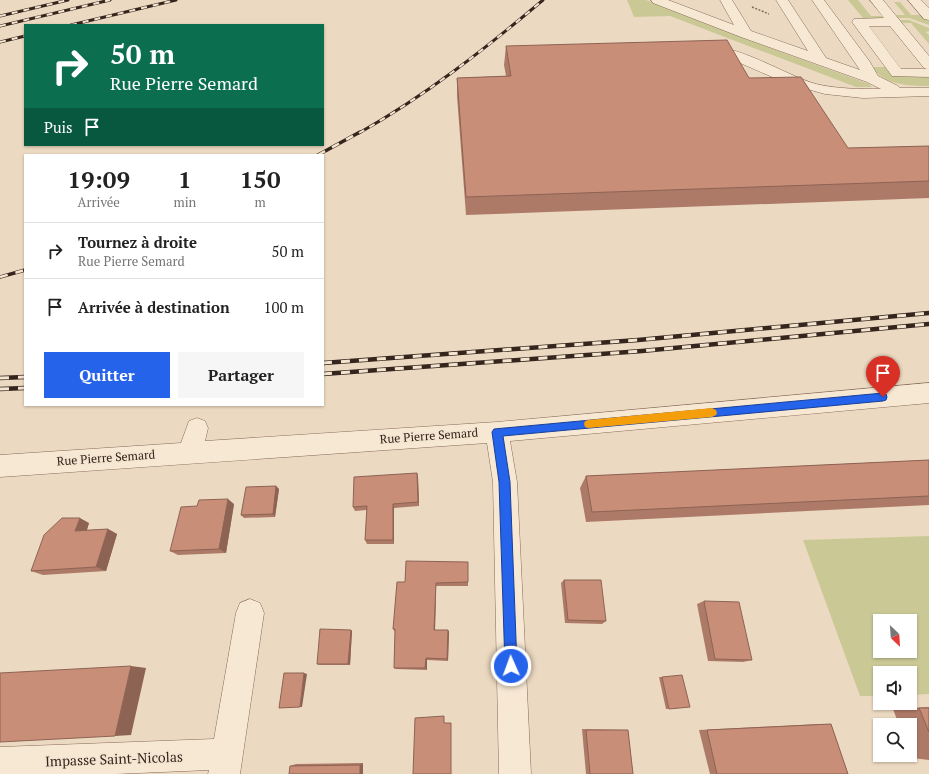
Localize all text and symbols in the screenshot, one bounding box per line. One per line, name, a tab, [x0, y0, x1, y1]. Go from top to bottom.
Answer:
text: 50 m	[110, 35, 175, 72]
icon: right	[44, 40, 96, 92]
text: Rue Pierre Semard	[110, 71, 258, 95]
icon: arrive	[81, 116, 103, 138]
text: Puis	[44, 117, 73, 137]
text: 19:09	[67, 163, 130, 195]
text: 1	[178, 163, 192, 195]
text: 150	[240, 163, 280, 195]
text: Arrivée	[78, 193, 120, 211]
text: min	[173, 193, 196, 211]
text: m	[255, 193, 266, 211]
text: Tournez à droite	[78, 232, 197, 252]
icon: right	[44, 240, 66, 262]
text: 50 m	[271, 241, 304, 261]
text: Rue Pierre Semard	[78, 252, 185, 270]
icon: arrive	[44, 296, 66, 318]
text: Arrivée à destination	[78, 297, 230, 317]
text: 100 m	[263, 297, 304, 317]
button: Quitter	[44, 352, 170, 398]
button: Partager	[178, 352, 304, 398]
pin	[866, 356, 900, 397]
icon: arrive	[872, 362, 894, 384]
street label: Rue Pierre Semard	[379, 425, 479, 446]
street label: Rue Pierre Semard	[56, 447, 156, 468]
north arrow	[873, 614, 917, 658]
map controls	[873, 614, 917, 762]
position arrow	[490, 645, 532, 687]
button: sound	[873, 666, 917, 710]
button: search	[873, 718, 917, 762]
street label: Impasse Saint-Nicolas	[45, 747, 183, 770]

